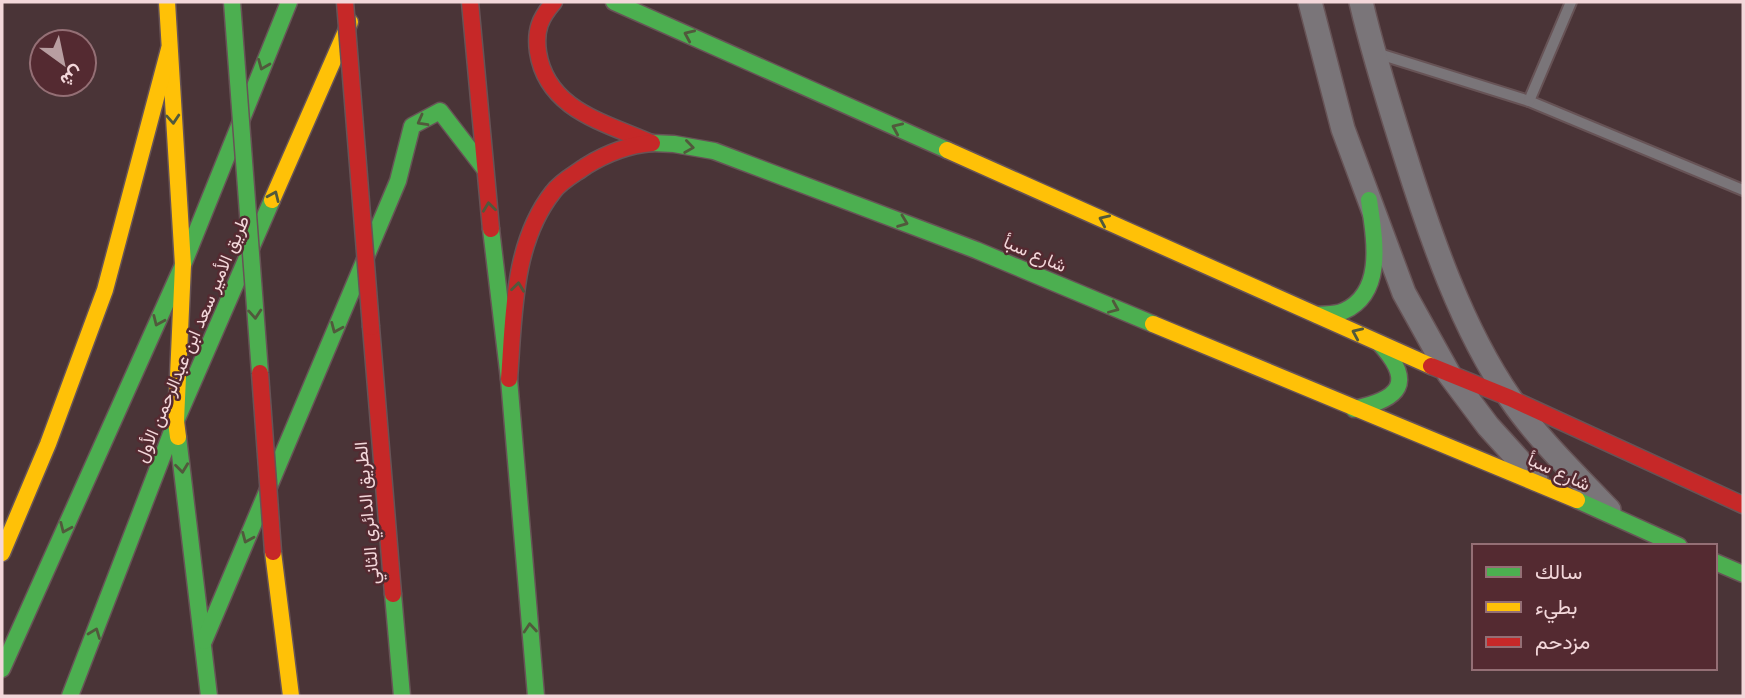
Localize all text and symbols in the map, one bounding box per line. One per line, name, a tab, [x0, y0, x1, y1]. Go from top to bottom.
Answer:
north arrow	[28, 28, 98, 98]
one-way arrow	[684, 29, 696, 43]
one-way arrow	[258, 58, 272, 70]
text: ش	[56, 61, 88, 93]
one-way arrow	[417, 113, 430, 126]
one-way arrow	[165, 114, 180, 125]
one-way arrow	[891, 122, 904, 136]
one-way arrow	[683, 139, 695, 154]
one-way arrow	[266, 190, 280, 203]
one-way arrow	[481, 201, 496, 213]
street label: طريق الأمير سعد ابن عبدالرحمن الأول	[130, 212, 254, 466]
one-way arrow	[897, 214, 909, 228]
one-way arrow	[1099, 214, 1112, 228]
street label: شارع سبأ	[1000, 231, 1070, 278]
one-way arrow	[511, 281, 526, 292]
one-way arrow	[1107, 299, 1119, 313]
one-way arrow	[247, 309, 262, 320]
one-way arrow	[152, 313, 166, 326]
one-way arrow	[330, 321, 344, 333]
one-way arrow	[1352, 327, 1364, 341]
street label: الطريق الدائري الثاني	[350, 440, 388, 585]
street label: شارع سبأ	[1524, 449, 1594, 496]
one-way arrow	[174, 462, 189, 474]
one-way arrow	[59, 521, 73, 533]
one-way arrow	[242, 531, 256, 543]
legend	[1472, 544, 1717, 670]
text: سالك	[1535, 559, 1582, 585]
text: بطيء	[1535, 594, 1578, 624]
one-way arrow	[523, 622, 538, 633]
one-way arrow	[86, 627, 100, 639]
text: مزدحم	[1535, 629, 1590, 656]

